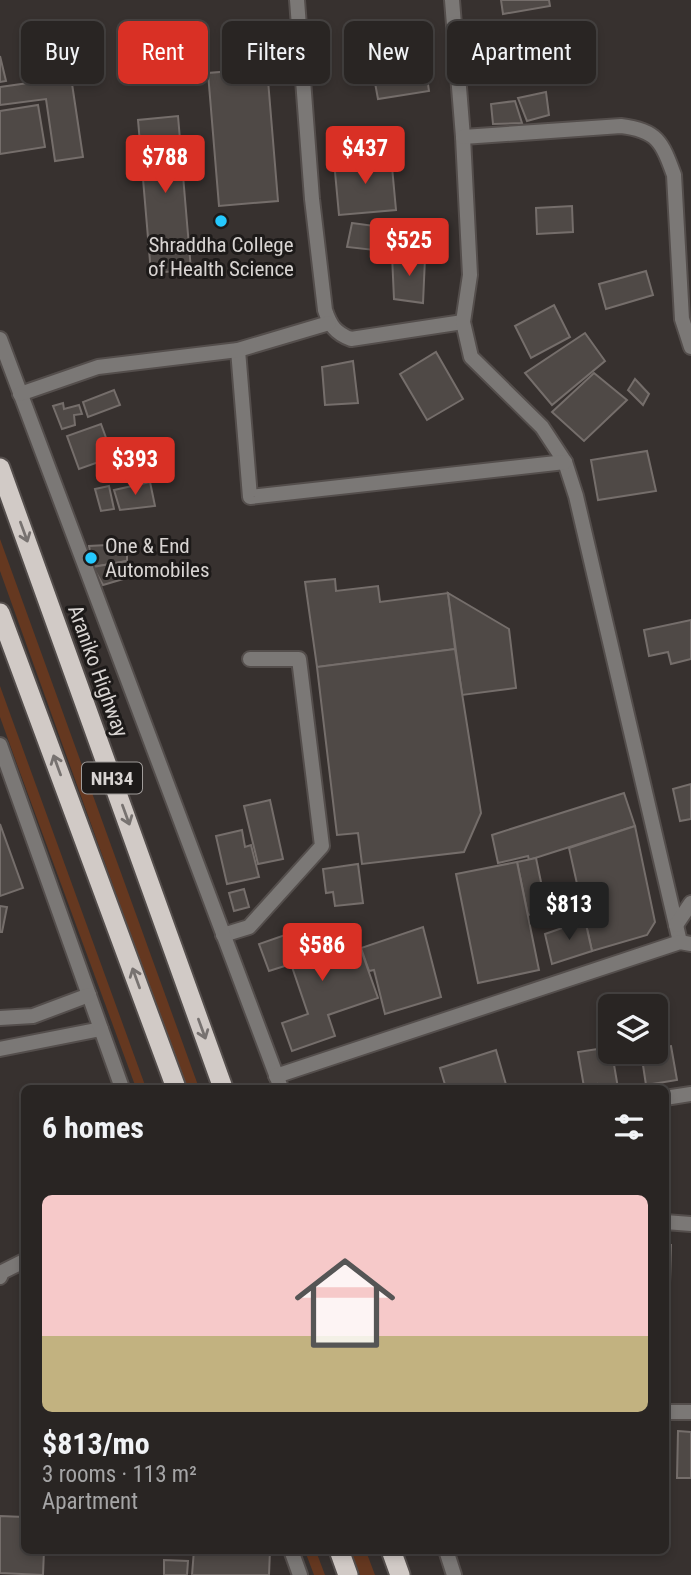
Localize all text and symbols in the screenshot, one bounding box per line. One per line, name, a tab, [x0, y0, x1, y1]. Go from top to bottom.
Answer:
chip: Buy	[21, 21, 104, 84]
chip: Rent	[118, 21, 208, 84]
chip: Filters	[222, 21, 330, 84]
chip: New	[344, 21, 433, 84]
chip: Apartment	[447, 21, 596, 84]
pin: $437	[324, 127, 406, 186]
text: $437	[342, 135, 388, 162]
pin: $788	[124, 136, 206, 195]
text: $788	[142, 144, 188, 171]
marker: Shraddha College of Health Science	[213, 213, 229, 229]
pin: $525	[368, 218, 450, 278]
text: $525	[386, 227, 432, 254]
place label: Shraddha College of Health Science	[148, 233, 294, 281]
pin: $393	[94, 438, 176, 497]
text: $393	[112, 446, 158, 473]
one-way arrow	[18, 521, 31, 543]
place label: One & End Automobiles	[105, 534, 209, 582]
marker: One & End Automobiles	[83, 550, 99, 566]
street label: Araniko Highway	[63, 602, 133, 740]
one-way arrow	[49, 755, 62, 777]
road number: NH34	[82, 762, 142, 793]
one-way arrow	[120, 804, 133, 826]
pin: $813	[528, 883, 610, 942]
text: $813	[546, 891, 592, 918]
pin: $586	[281, 923, 363, 983]
text: $586	[299, 932, 345, 959]
one-way arrow	[129, 968, 141, 990]
map controls	[598, 994, 668, 1064]
button: layers	[598, 994, 668, 1064]
one-way arrow	[197, 1018, 209, 1040]
icon: filters	[610, 1108, 648, 1146]
text: 6 homes	[42, 1110, 144, 1145]
icon: home	[282, 1240, 408, 1366]
text: $813/mo	[42, 1426, 150, 1461]
text: 3 rooms · 113 m²	[42, 1461, 197, 1488]
text: Apartment	[42, 1488, 138, 1515]

